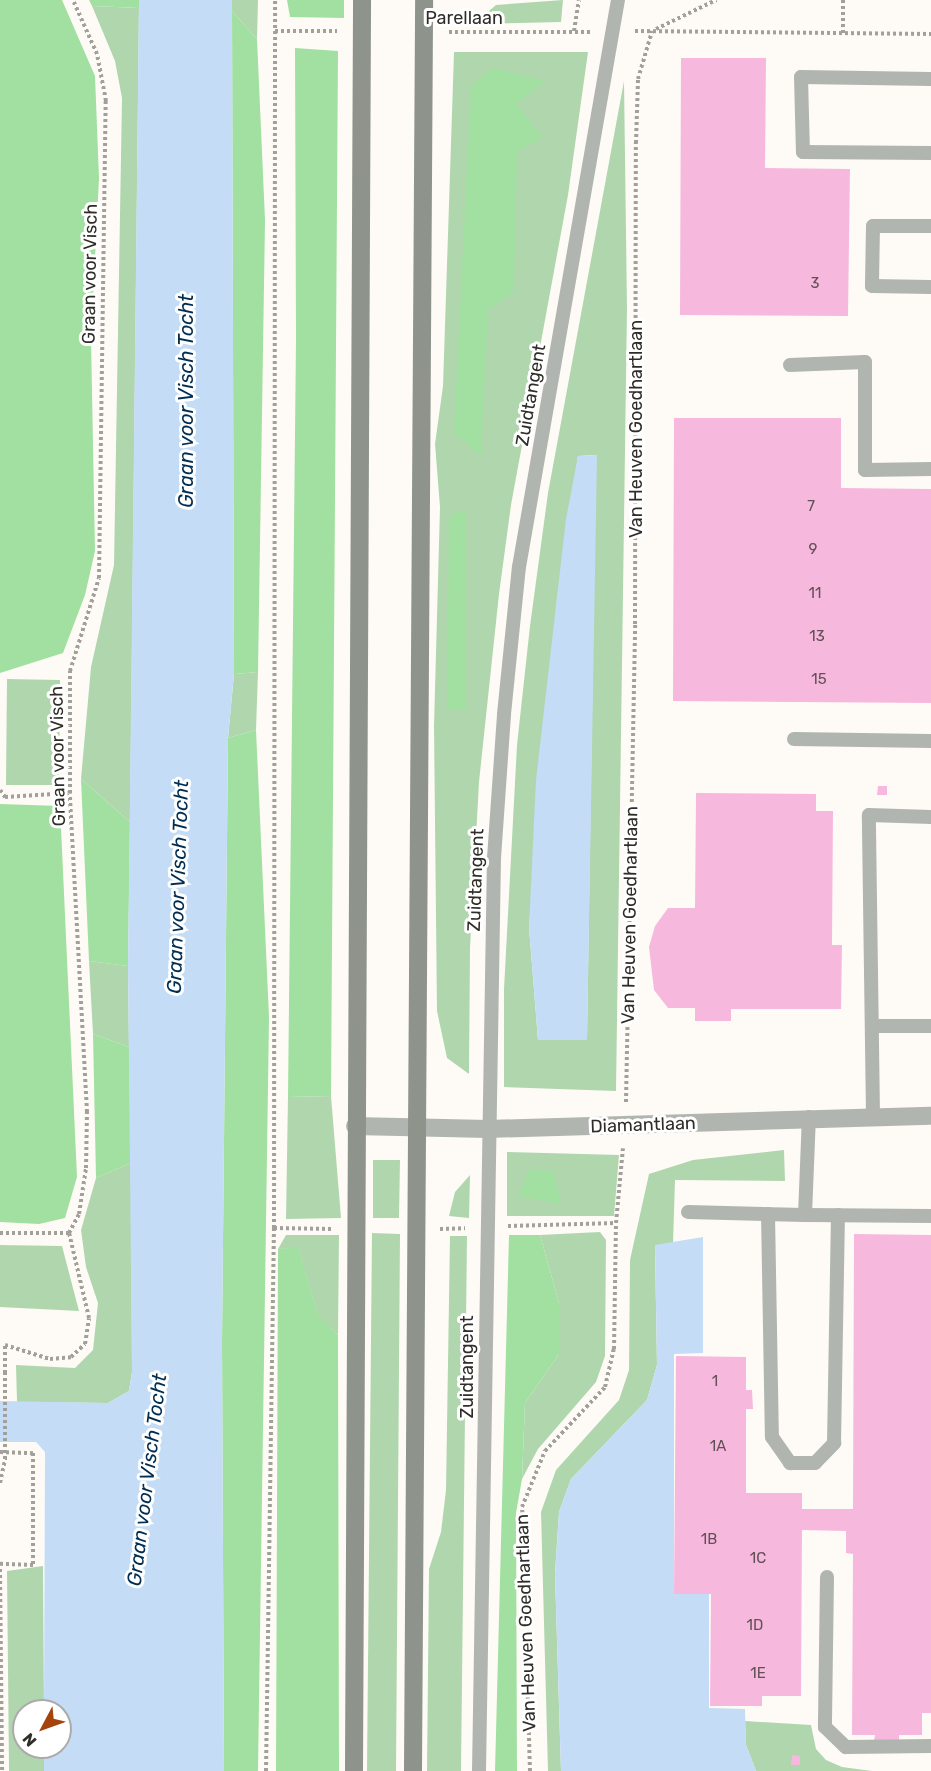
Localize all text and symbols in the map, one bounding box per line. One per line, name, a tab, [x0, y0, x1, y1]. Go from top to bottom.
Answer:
street label: Parellaan	[425, 7, 503, 29]
street label: Graan voor Visch	[78, 203, 102, 345]
house number: 3	[810, 275, 820, 293]
water label: Graan voor Visch Tocht	[174, 293, 198, 509]
street label: Van Heuven Goedhartlaan	[625, 320, 647, 538]
street label: Zuidtangent	[511, 342, 551, 448]
house number: 7	[807, 498, 815, 516]
house number: 9	[809, 541, 817, 559]
house number: 11	[809, 585, 821, 603]
house number: 13	[809, 628, 825, 646]
house number: 15	[811, 671, 827, 689]
street label: Graan voor Visch	[46, 685, 70, 827]
water label: Graan voor Visch Tocht	[162, 778, 194, 996]
street label: Van Heuven Goedhartlaan	[617, 806, 643, 1024]
street label: Zuidtangent	[463, 828, 489, 932]
street label: Diamantlaan	[590, 1112, 696, 1138]
street label: Zuidtangent	[456, 1316, 478, 1418]
water label: Graan voor Visch Tocht	[122, 1371, 172, 1589]
house number: 1	[712, 1373, 718, 1391]
house number: 1A	[710, 1438, 726, 1456]
street label: Van Heuven Goedhartlaan	[511, 1514, 541, 1732]
house number: 1B	[701, 1531, 717, 1549]
house number: 1C	[750, 1550, 766, 1568]
house number: 1D	[747, 1617, 763, 1635]
house number: 1E	[750, 1665, 766, 1683]
north arrow	[12, 1699, 72, 1759]
text: N	[19, 1729, 40, 1750]

